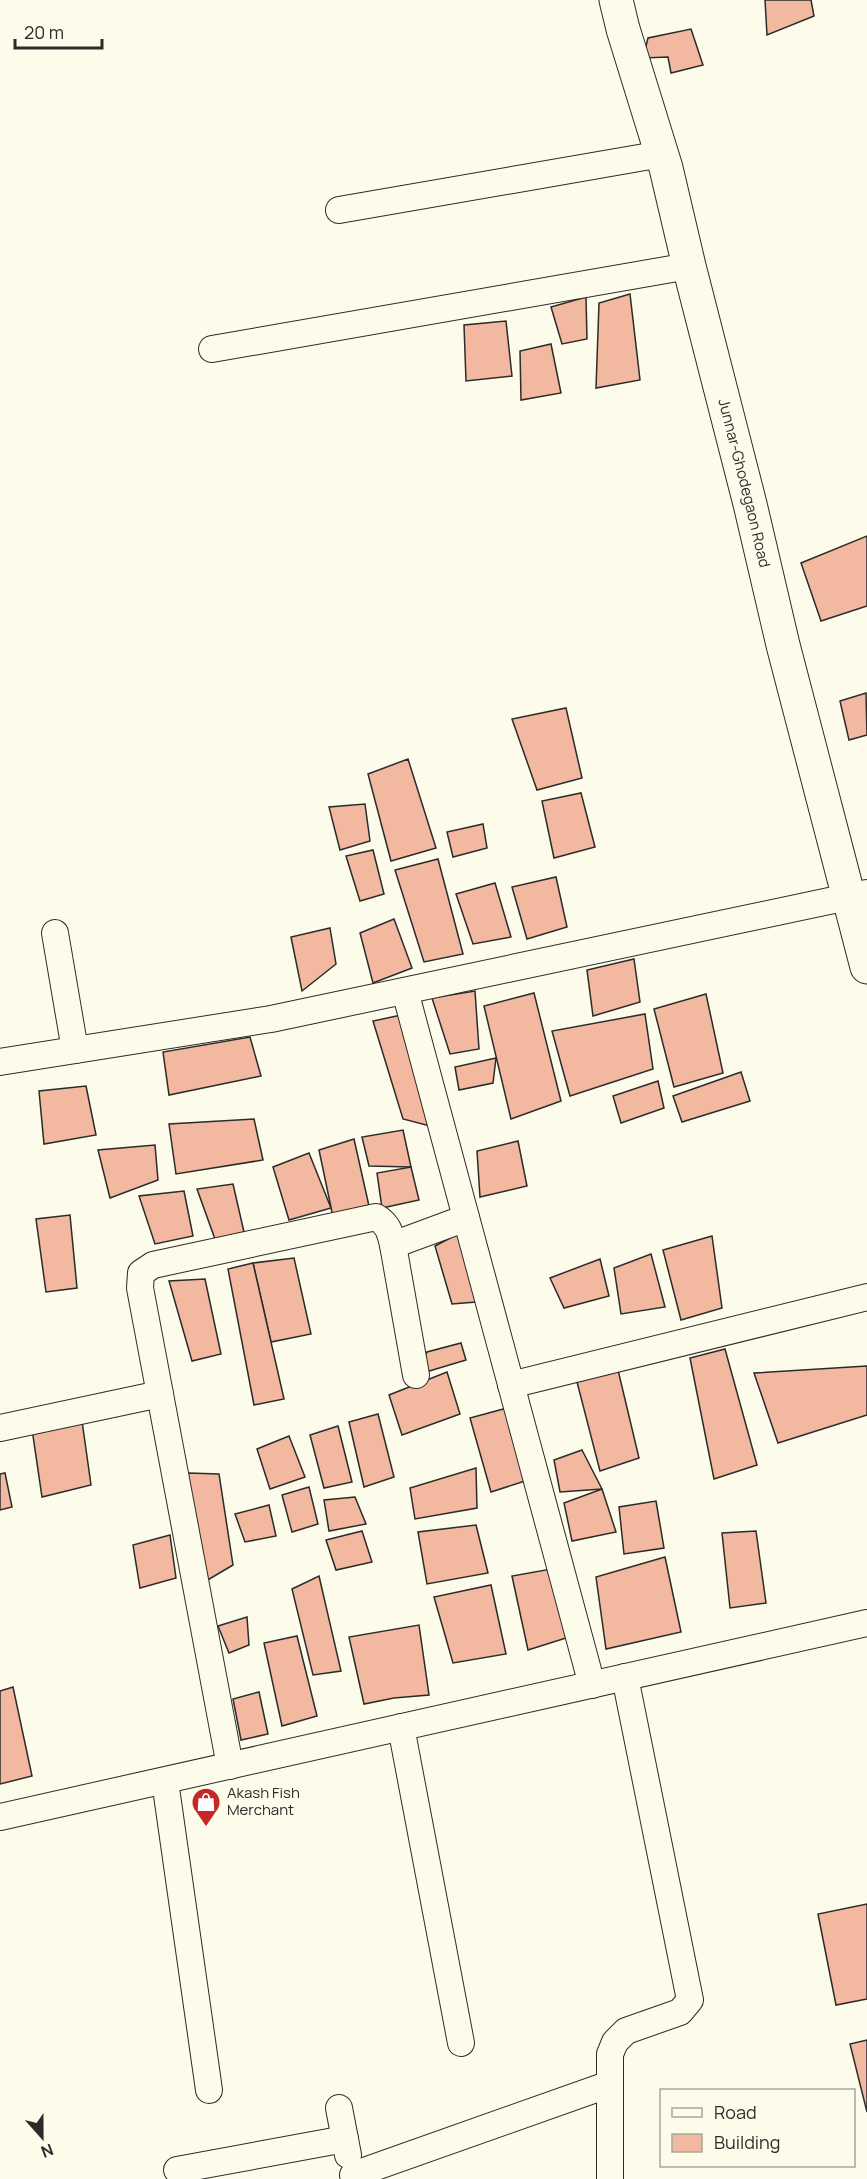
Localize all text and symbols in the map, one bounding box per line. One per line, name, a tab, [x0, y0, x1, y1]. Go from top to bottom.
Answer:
scale bar	[15, 12, 102, 50]
text: 20 m	[24, 20, 64, 44]
street label: Junnar-Ghodegaon Road	[713, 396, 776, 570]
place label: Akash Fish Merchant	[227, 1782, 300, 1820]
shop icon: Akash Fish Merchant	[190, 1786, 222, 1828]
legend	[660, 2089, 855, 2167]
text: Road	[714, 2100, 757, 2124]
north arrow	[12, 2107, 72, 2167]
text: Building	[714, 2130, 780, 2154]
text: N	[38, 2139, 57, 2163]

